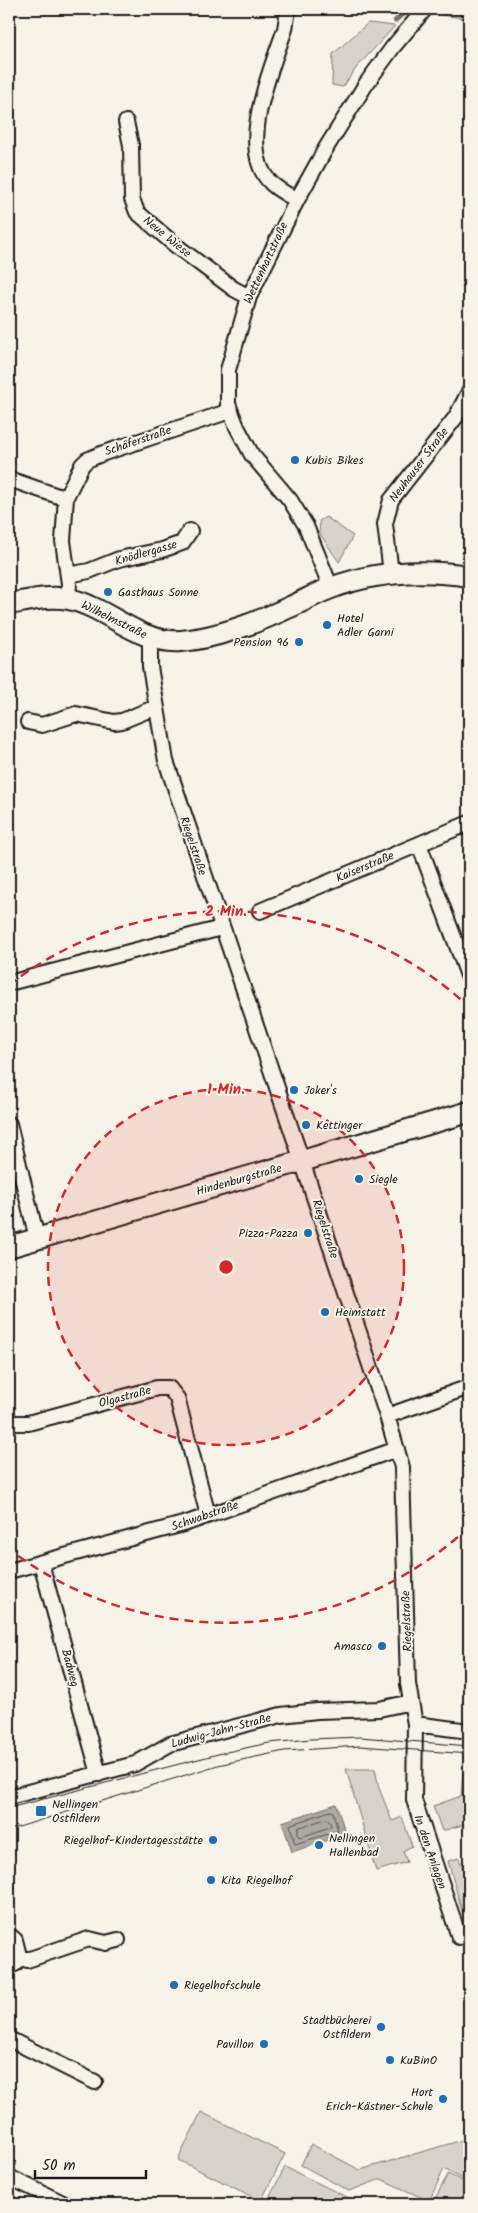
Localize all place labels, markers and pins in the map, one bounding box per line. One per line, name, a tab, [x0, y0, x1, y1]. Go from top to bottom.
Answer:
place label: Kubis Bikes	[305, 451, 364, 470]
marker: Kubis Bikes	[289, 454, 301, 466]
place label: Gasthaus Sonne	[118, 583, 199, 602]
marker: Gasthaus Sonne	[102, 586, 114, 598]
place label: Hotel Adler Garni	[337, 609, 395, 642]
marker: Hotel Adler Garni	[321, 619, 333, 631]
place label: Pension 96	[234, 633, 289, 652]
marker: Pension 96	[293, 636, 305, 648]
place label: Joker's	[304, 1081, 337, 1100]
marker: Joker's	[288, 1084, 300, 1096]
place label: Kettinger	[316, 1116, 363, 1135]
marker: Kettinger	[300, 1119, 312, 1131]
place label: Siegle	[369, 1170, 398, 1189]
marker: Siegle	[353, 1173, 365, 1185]
place label: Pizza-Pazza	[239, 1224, 298, 1243]
marker: Pizza-Pazza	[302, 1227, 314, 1239]
centre of rings	[217, 1258, 235, 1276]
place label: Heimstatt	[335, 1303, 386, 1322]
marker: Heimstatt	[319, 1306, 331, 1318]
place label: Amasco	[334, 1637, 372, 1656]
marker: Amasco	[376, 1640, 388, 1652]
place label: Nellingen Ostfildern	[52, 1795, 100, 1828]
marker: Nellingen Ostfildern	[34, 1804, 48, 1818]
place label: Nellingen Hallenbad	[329, 1829, 379, 1862]
place label: Riegelhof-Kindertagesstätte	[64, 1831, 204, 1850]
marker: Riegelhof-Kindertagesstätte	[207, 1834, 219, 1846]
marker: Nellingen Hallenbad	[313, 1839, 325, 1851]
place label: Kita Riegelhof	[221, 1871, 293, 1890]
marker: Kita Riegelhof	[205, 1874, 217, 1886]
place label: Riegelhofschule	[184, 1976, 261, 1995]
marker: Riegelhofschule	[168, 1979, 180, 1991]
place label: Stadtbücherei Ostfildern	[302, 2011, 372, 2044]
marker: Stadtbücherei Ostfildern	[375, 2021, 387, 2033]
place label: Pavillon	[216, 2035, 254, 2054]
marker: Pavillon	[258, 2038, 270, 2050]
place label: KuBinO	[400, 2051, 438, 2070]
marker: KuBinO	[384, 2054, 396, 2066]
place label: Hort Erich-Kästner-Schule	[326, 2083, 434, 2116]
marker: Hort Erich-Kästner-Schule	[437, 2093, 449, 2105]

